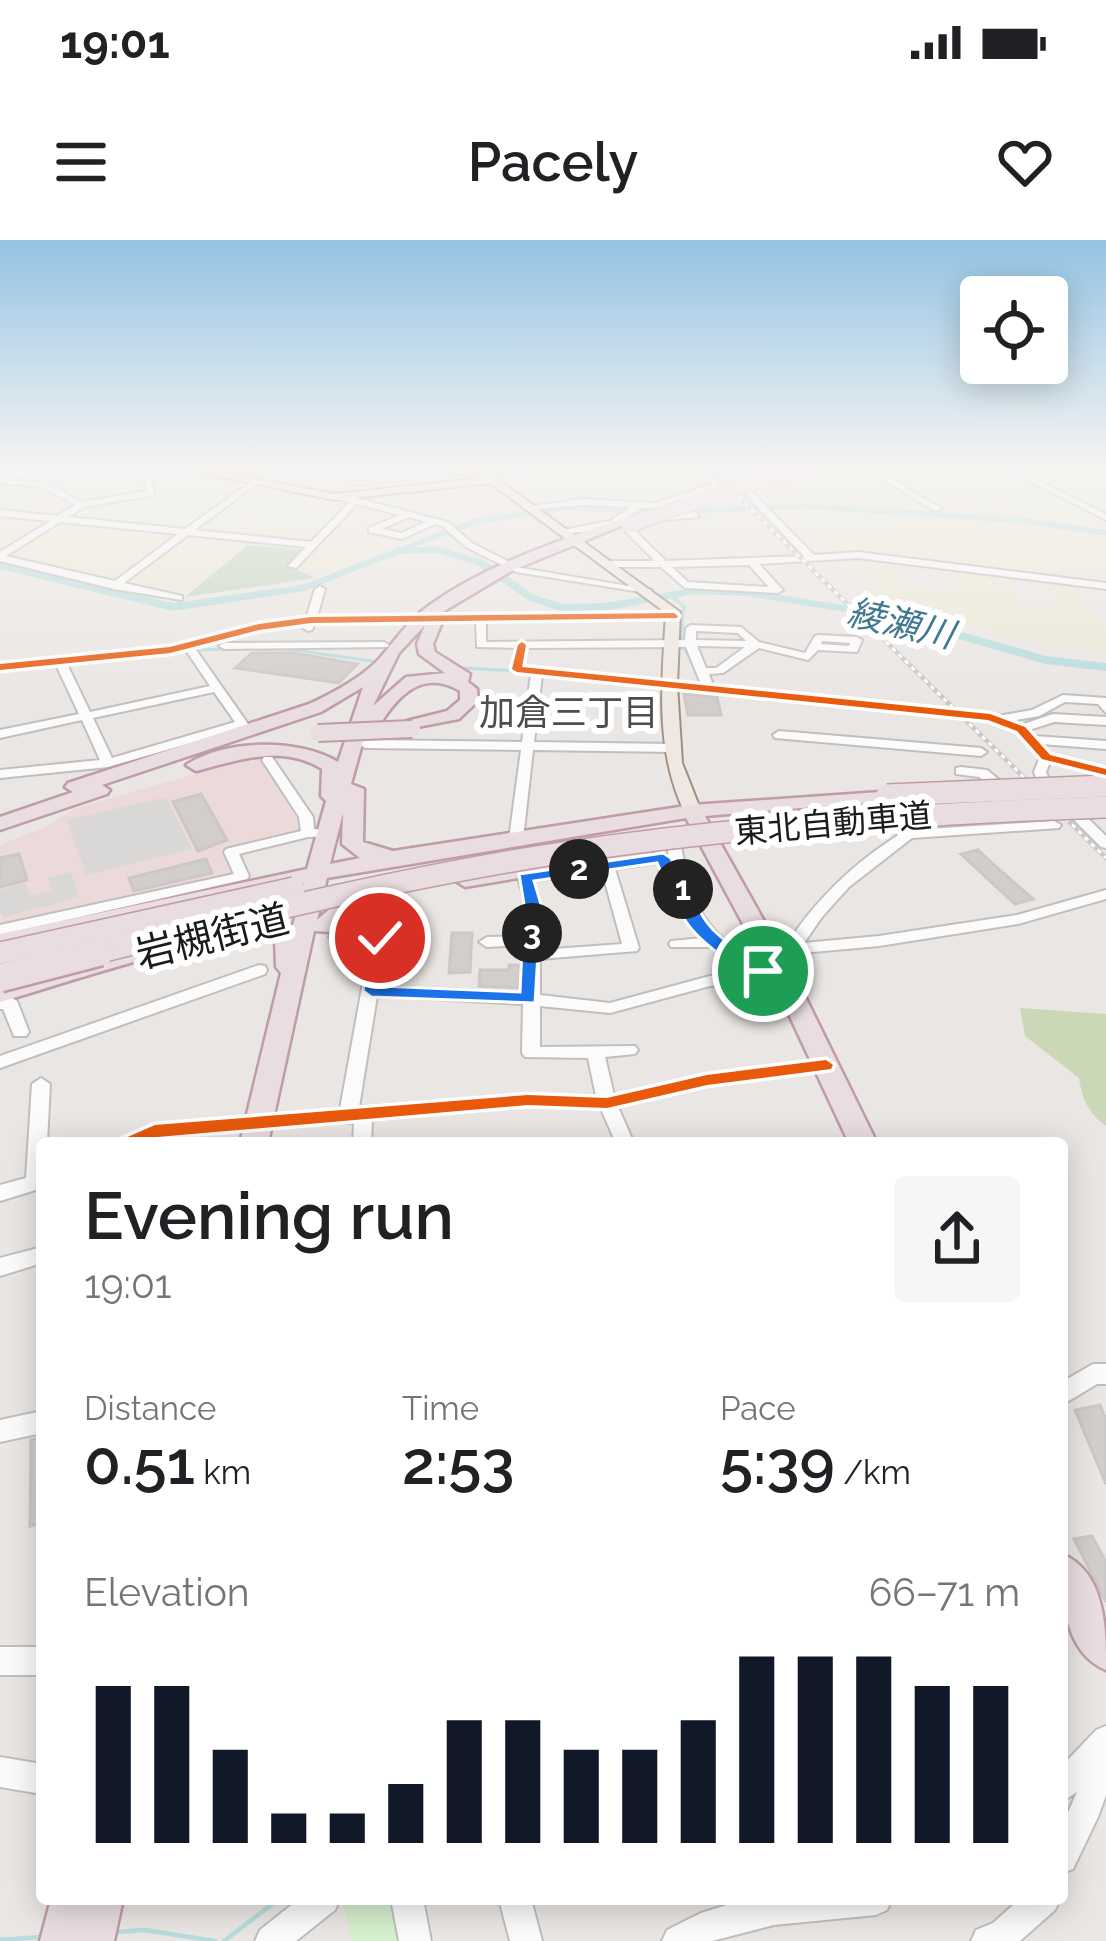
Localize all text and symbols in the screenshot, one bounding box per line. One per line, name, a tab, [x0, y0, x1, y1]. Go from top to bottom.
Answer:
text: 19:01	[60, 16, 170, 69]
icon: menu	[48, 129, 114, 195]
icon: heart	[992, 129, 1058, 195]
text: Pacely	[468, 130, 638, 194]
map controls	[960, 276, 1068, 384]
button: locate	[960, 276, 1068, 384]
water label: 綾瀬川	[844, 590, 962, 657]
district label: 加倉三丁目	[479, 691, 659, 733]
street label: 東北自動車道	[733, 795, 933, 852]
pin: 2	[549, 839, 609, 899]
text: 2	[570, 849, 588, 888]
pin: 1	[653, 859, 713, 919]
text: 1	[675, 869, 691, 908]
pin	[329, 887, 431, 989]
street label: 岩槻街道	[131, 895, 293, 977]
pin: 3	[502, 903, 562, 963]
icon: check	[347, 905, 413, 971]
text: 3	[523, 913, 541, 952]
pin	[712, 920, 814, 1022]
icon: arrive	[730, 938, 796, 1004]
button: share	[894, 1176, 1020, 1302]
text: Evening run	[84, 1177, 454, 1254]
text: 19:01	[84, 1261, 171, 1307]
text: Distance	[84, 1389, 216, 1428]
text: Time	[402, 1389, 479, 1428]
text: Pace	[720, 1389, 796, 1428]
text: 0.51	[84, 1428, 195, 1498]
text: 2:53	[402, 1428, 514, 1498]
text: 5:39	[720, 1428, 835, 1498]
text: km	[195, 1453, 251, 1492]
text: /km	[835, 1453, 911, 1492]
text: Elevation	[84, 1569, 250, 1615]
text: 66–71 m	[869, 1569, 1020, 1615]

